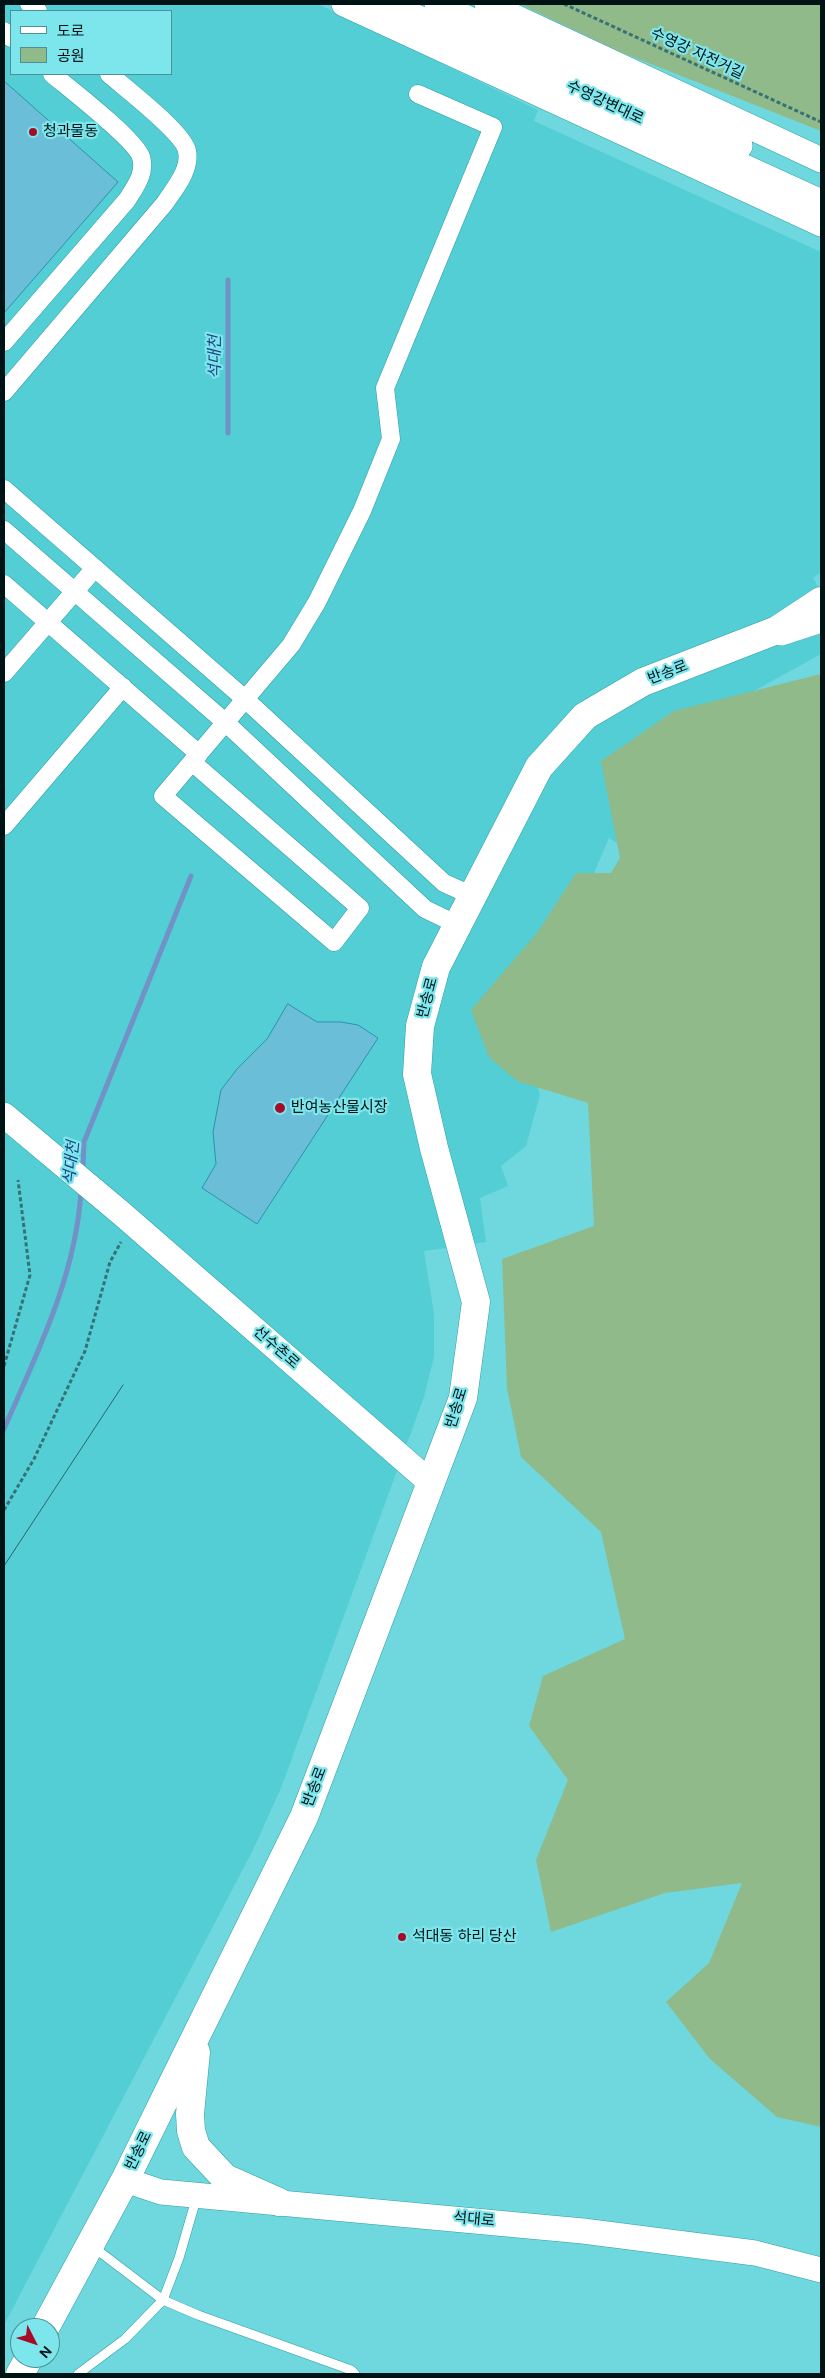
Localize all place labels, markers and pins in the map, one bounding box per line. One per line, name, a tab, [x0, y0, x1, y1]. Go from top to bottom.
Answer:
place label: 청과물동	[43, 123, 98, 141]
marker: 청과물동	[27, 126, 39, 138]
place label: 반여농산물시장	[291, 1099, 388, 1117]
marker: 반여농산물시장	[273, 1101, 287, 1115]
place label: 석대동 하리 당산	[412, 1928, 517, 1946]
marker: 석대동 하리 당산	[396, 1931, 408, 1943]

